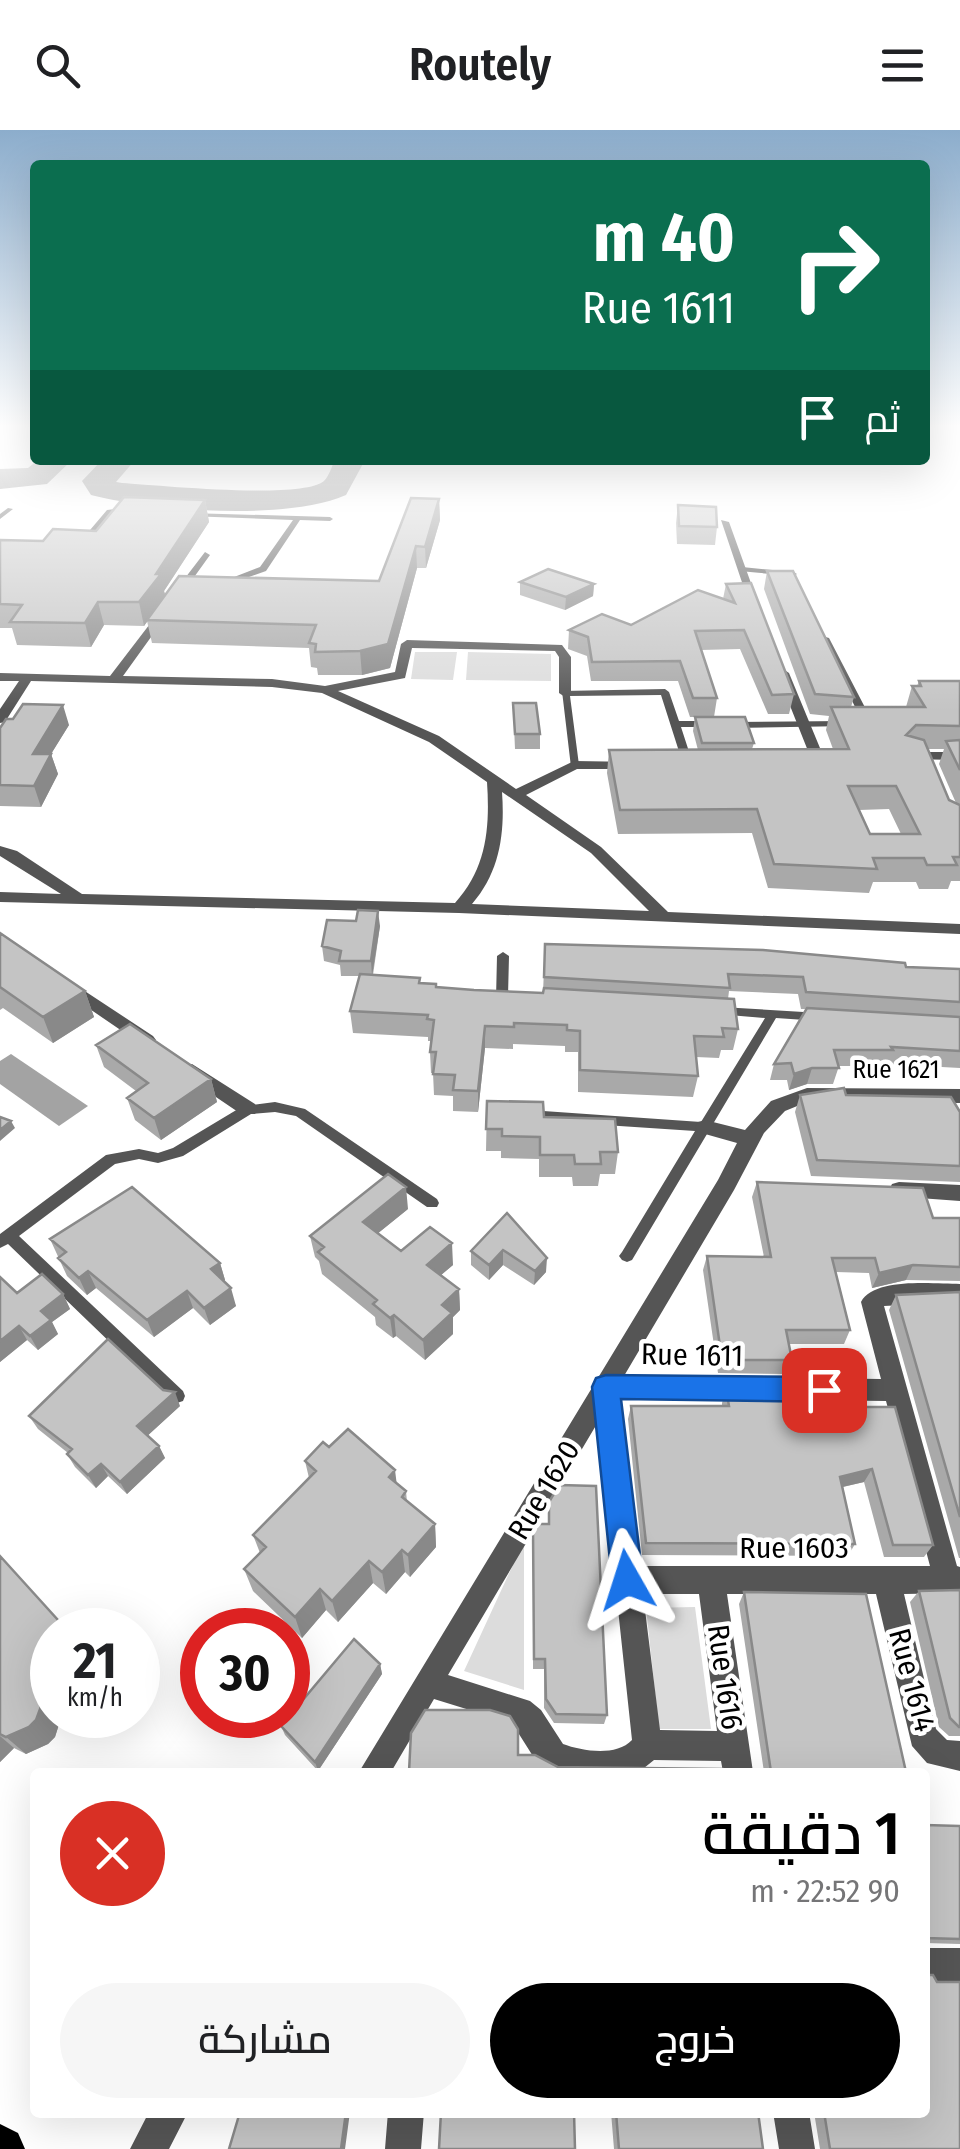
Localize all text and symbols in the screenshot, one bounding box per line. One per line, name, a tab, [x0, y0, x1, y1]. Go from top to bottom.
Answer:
icon: search	[30, 38, 85, 93]
text: Routely	[409, 38, 551, 92]
icon: menu	[875, 38, 930, 93]
text: 40 m	[593, 196, 735, 280]
icon: right	[770, 200, 900, 330]
text: Rue 1611	[582, 281, 735, 335]
icon: arrive	[790, 390, 845, 445]
text: ثم	[865, 396, 900, 442]
street label: Rue 1621	[852, 1055, 940, 1085]
street label: Rue 1611	[641, 1336, 743, 1374]
pin	[782, 1348, 867, 1433]
icon: arrive	[797, 1363, 852, 1418]
street label: Rue 1620	[500, 1434, 588, 1546]
position arrow	[575, 1528, 679, 1632]
street label: Rue 1603	[739, 1530, 849, 1566]
speed limit sign: 30	[180, 1608, 310, 1738]
street label: Rue 1616	[700, 1622, 750, 1732]
street label: Rue 1614	[881, 1624, 943, 1736]
text: 21	[73, 1631, 117, 1691]
text: km/h	[67, 1683, 123, 1713]
text: 1 دقيقة	[702, 1798, 900, 1870]
button: close	[60, 1801, 165, 1906]
text: 90 m · 22:52	[750, 1872, 900, 1910]
button: مشاركة	[60, 1983, 470, 2098]
button: خروج	[490, 1983, 900, 2098]

